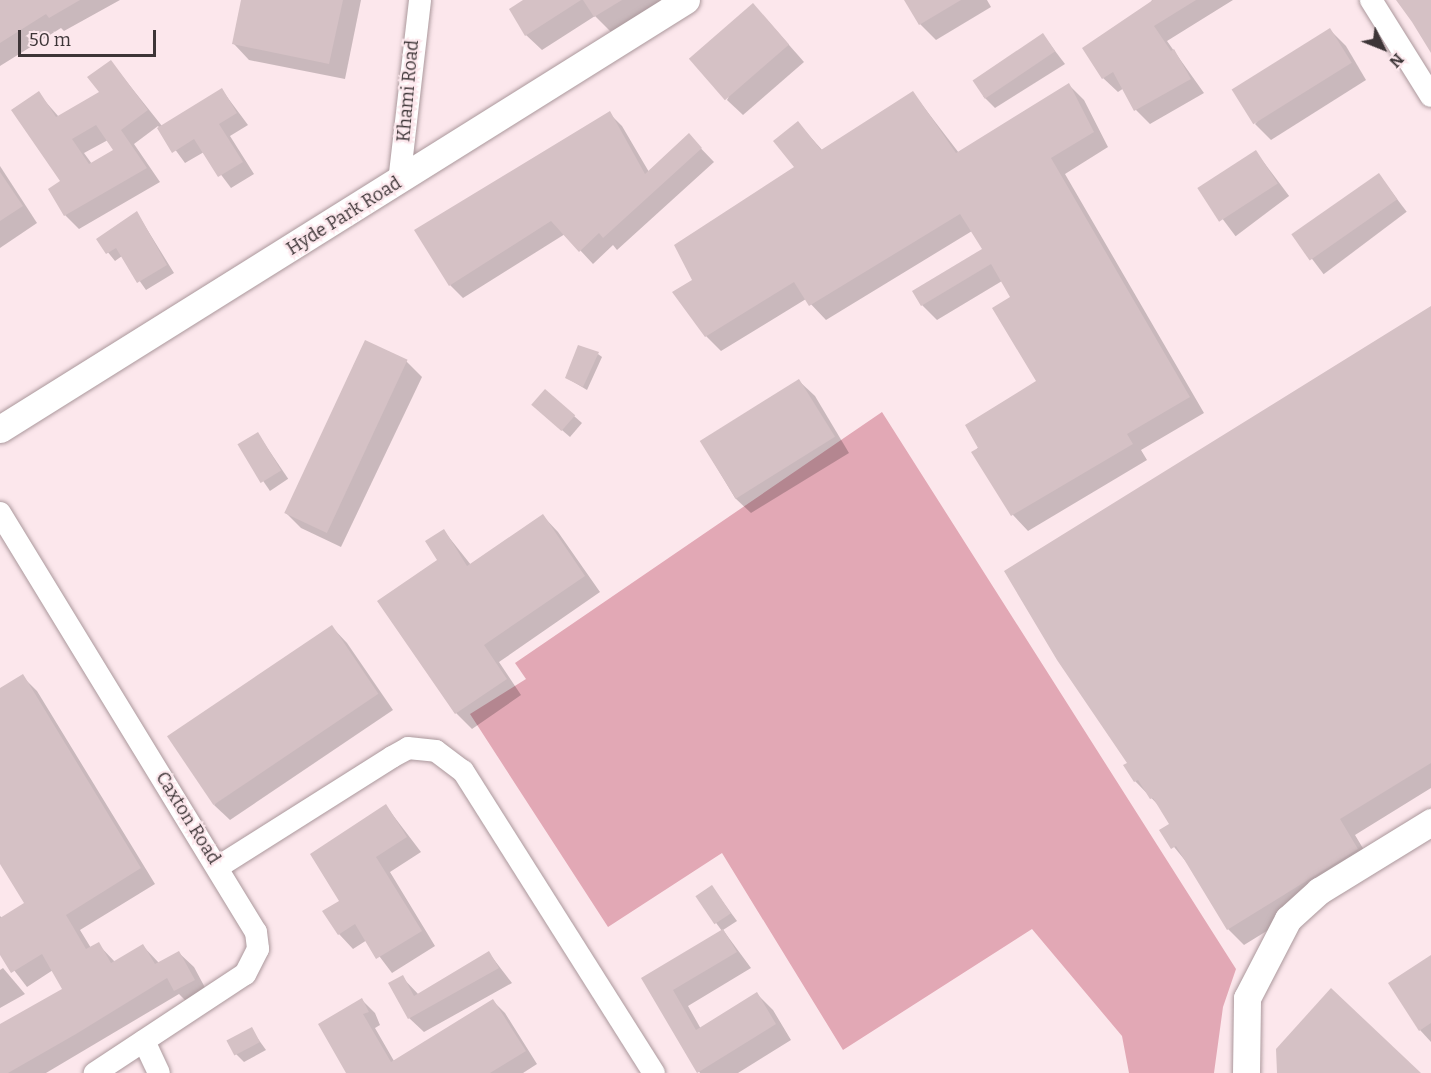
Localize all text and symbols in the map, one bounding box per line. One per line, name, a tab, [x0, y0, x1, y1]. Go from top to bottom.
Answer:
scale bar	[21, 18, 159, 56]
north arrow	[1353, 18, 1413, 78]
text: 50 m	[29, 29, 71, 51]
street label: Khami Road	[393, 39, 423, 143]
text: N	[1385, 50, 1408, 72]
street label: Hyde Park Road	[283, 172, 405, 260]
street label: Caxton Road	[151, 768, 225, 868]

